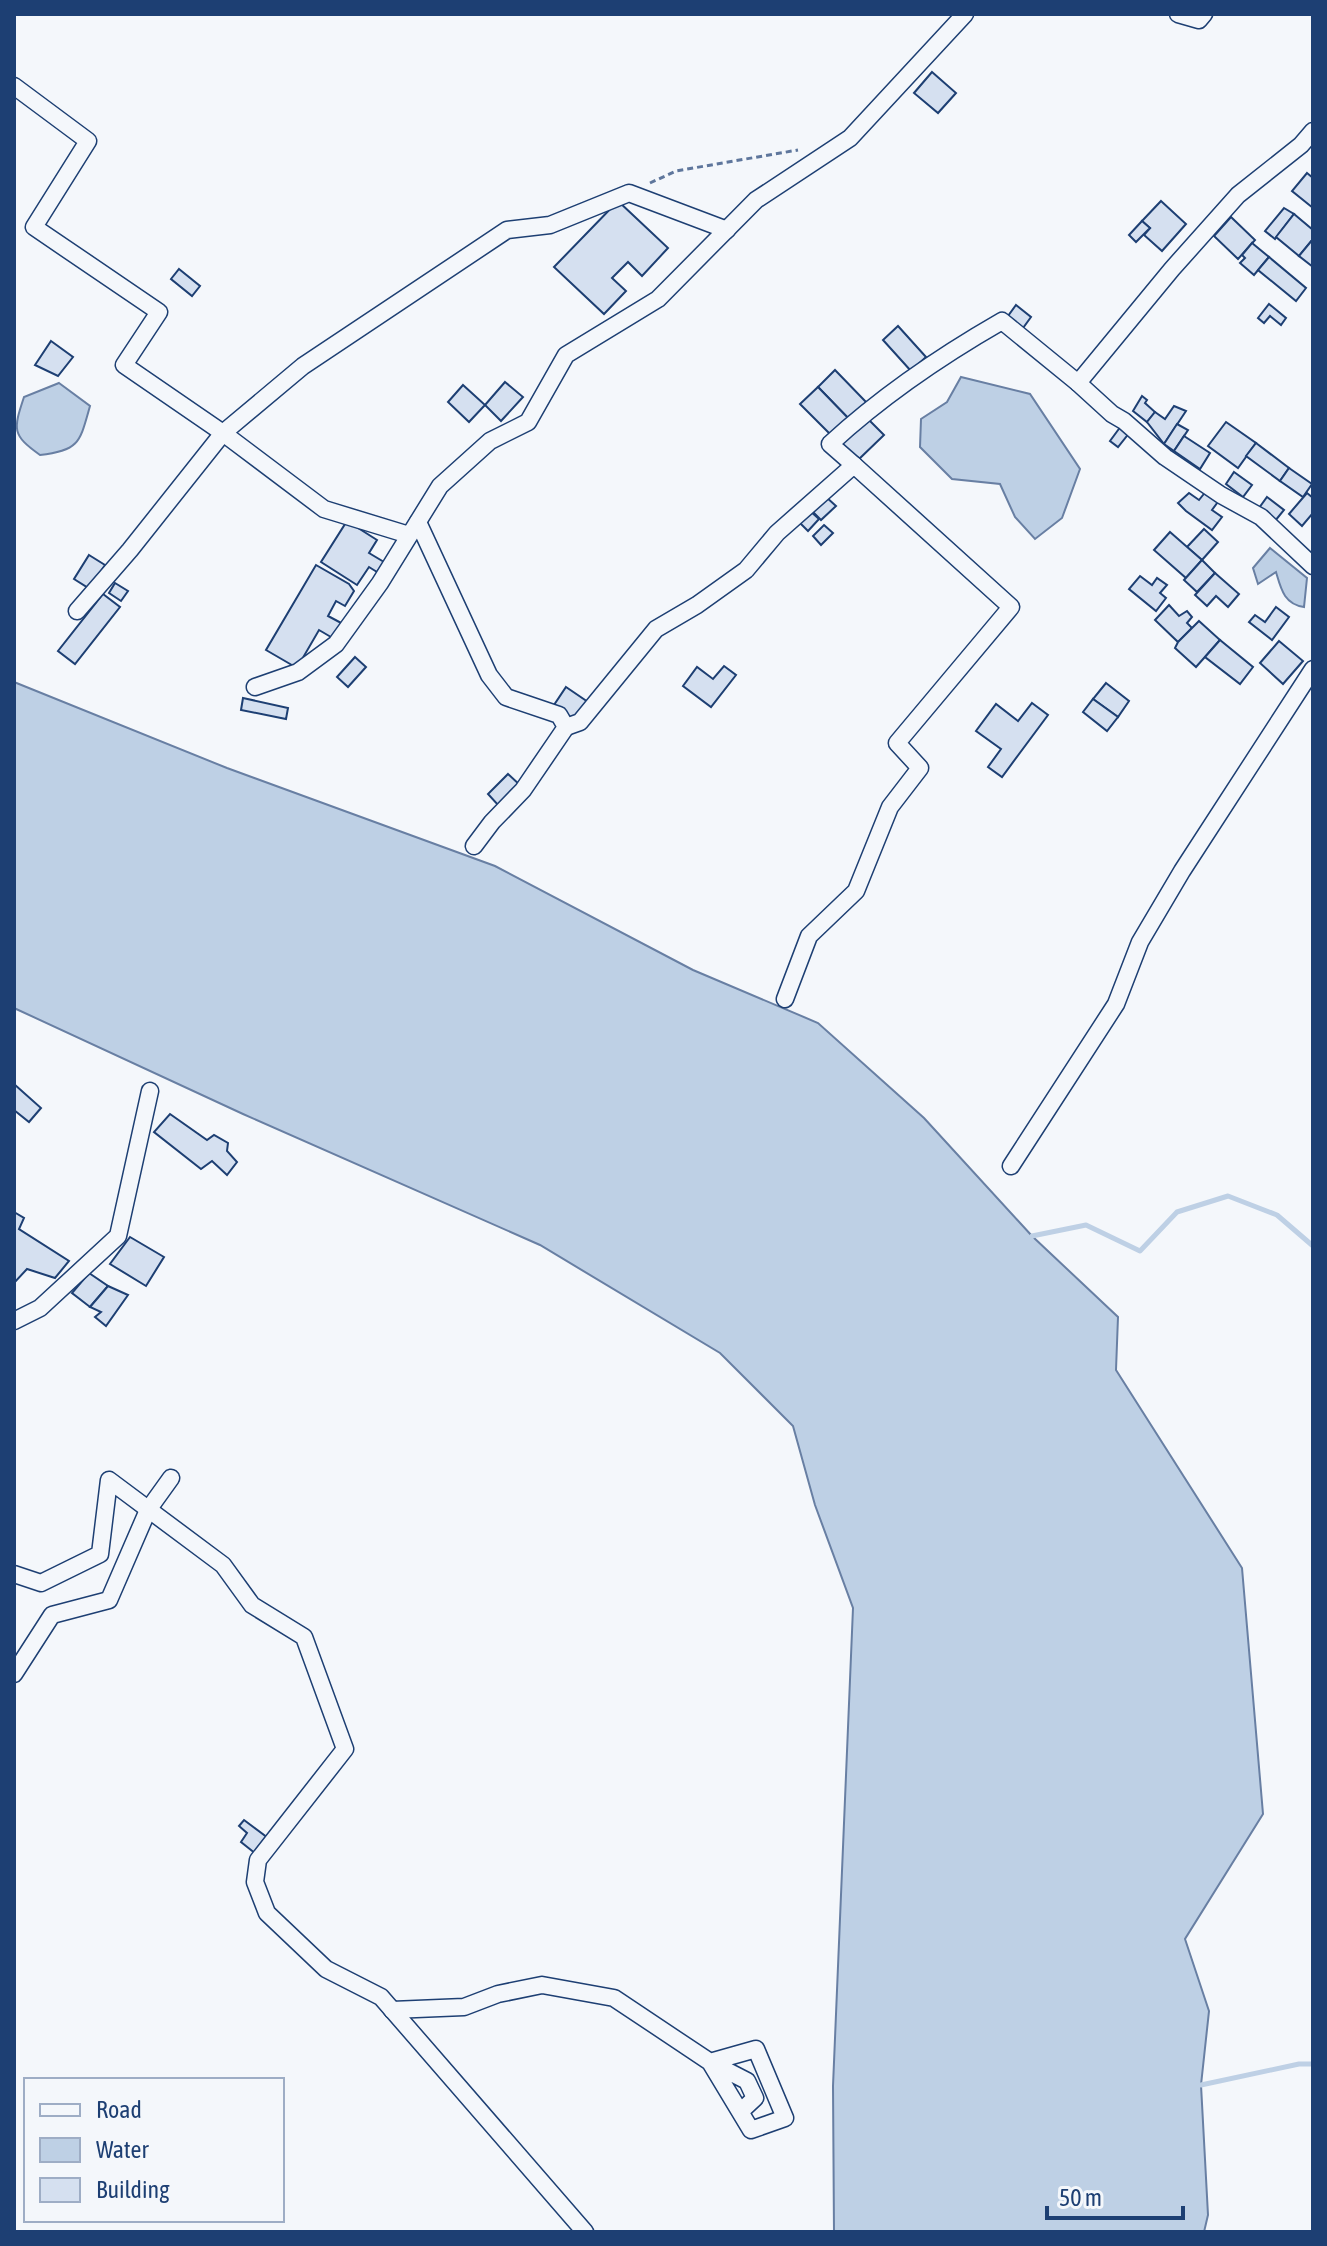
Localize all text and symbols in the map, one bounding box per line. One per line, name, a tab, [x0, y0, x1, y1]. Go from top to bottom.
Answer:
legend	[24, 2078, 284, 2222]
text: Road	[96, 2096, 142, 2123]
text: Water	[96, 2136, 149, 2163]
scale bar	[1047, 2170, 1183, 2220]
text: Building	[96, 2176, 170, 2203]
text: 50 m	[1059, 2184, 1102, 2211]

